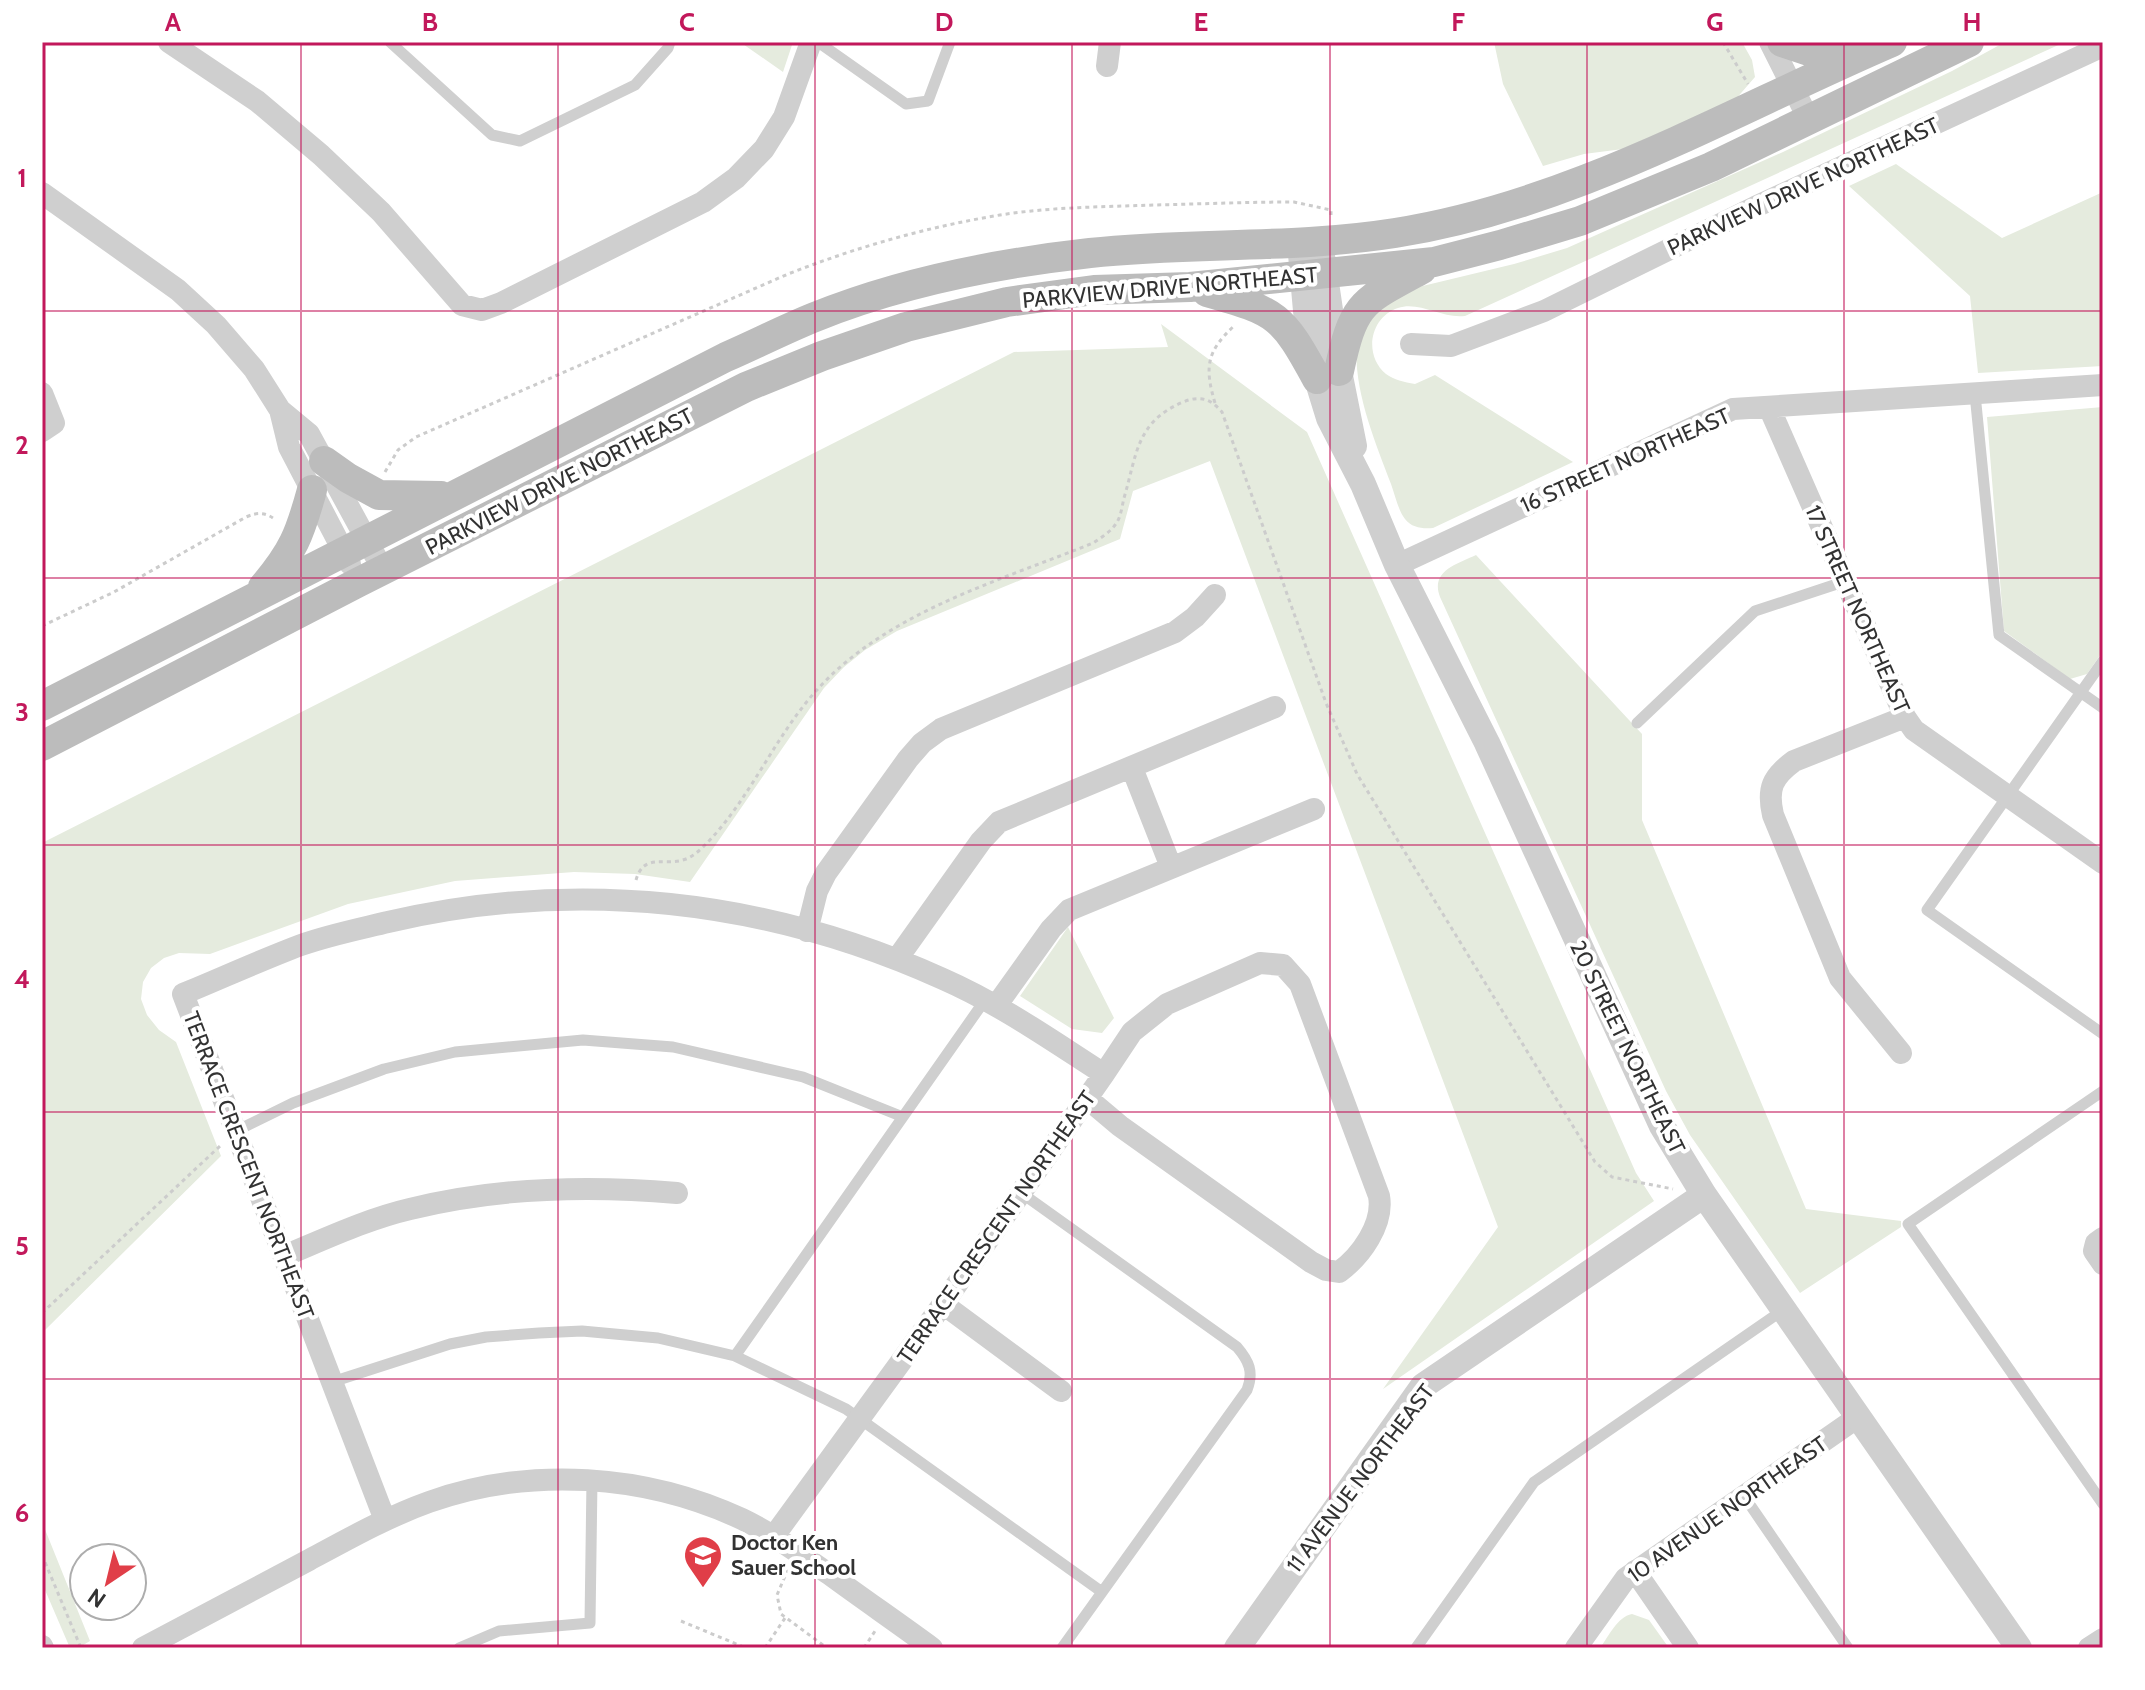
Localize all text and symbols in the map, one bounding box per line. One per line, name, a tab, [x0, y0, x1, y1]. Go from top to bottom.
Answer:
text: A	[165, 6, 182, 38]
text: B	[422, 6, 438, 38]
text: C	[679, 6, 695, 38]
text: D	[935, 6, 953, 38]
text: E	[1194, 6, 1208, 38]
text: F	[1451, 6, 1465, 38]
text: G	[1706, 6, 1724, 38]
text: H	[1963, 6, 1981, 38]
street label: PARKVIEW DRIVE NORTHEAST	[1663, 111, 1943, 261]
text: 1	[17, 162, 27, 194]
street label: PARKVIEW DRIVE NORTHEAST	[1021, 261, 1319, 314]
street label: PARKVIEW DRIVE NORTHEAST	[421, 402, 698, 561]
street label: 16 STREET NORTHEAST	[1516, 402, 1734, 519]
text: 2	[15, 429, 29, 461]
street label: 17 STREET NORTHEAST	[1799, 501, 1916, 718]
text: 3	[15, 696, 29, 728]
street label: 20 STREET NORTHEAST	[1564, 936, 1691, 1158]
text: 4	[14, 963, 30, 995]
street label: TERRACE CRESCENT NORTHEAST	[177, 1008, 320, 1323]
street label: TERRACE CRESCENT NORTHEAST	[892, 1085, 1101, 1369]
text: 5	[15, 1230, 29, 1262]
street label: 11 AVENUE NORTHEAST	[1281, 1379, 1440, 1578]
street label: 10 AVENUE NORTHEAST	[1622, 1430, 1832, 1588]
text: 6	[15, 1497, 29, 1529]
place label: Doctor Ken Sauer School	[731, 1529, 856, 1581]
school or university icon: Doctor Ken Sauer School	[682, 1534, 724, 1589]
north arrow	[68, 1542, 148, 1622]
text: N	[83, 1582, 111, 1613]

